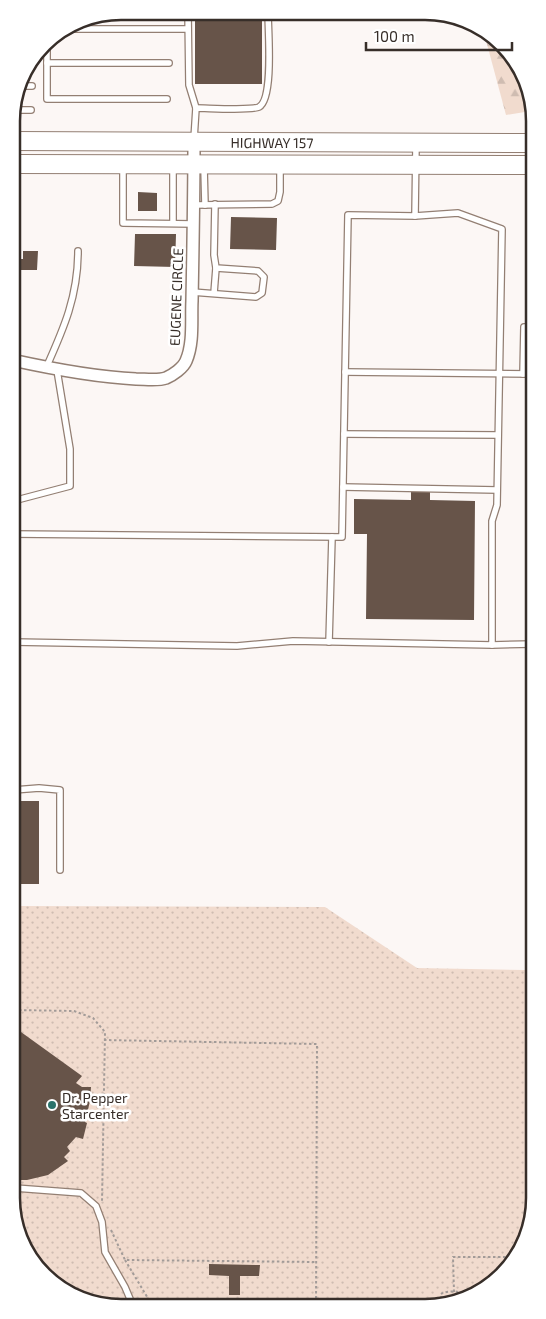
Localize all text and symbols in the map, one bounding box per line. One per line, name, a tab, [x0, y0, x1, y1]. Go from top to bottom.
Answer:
scale bar	[366, 20, 512, 52]
text: 100 m	[374, 27, 415, 45]
street label: HIGHWAY 157	[230, 133, 314, 151]
street label: EUGENE CIRCLE	[166, 248, 186, 346]
place label: Dr. Pepper Starcenter	[62, 1089, 129, 1122]
marker: Dr. Pepper Starcenter	[46, 1099, 58, 1111]

